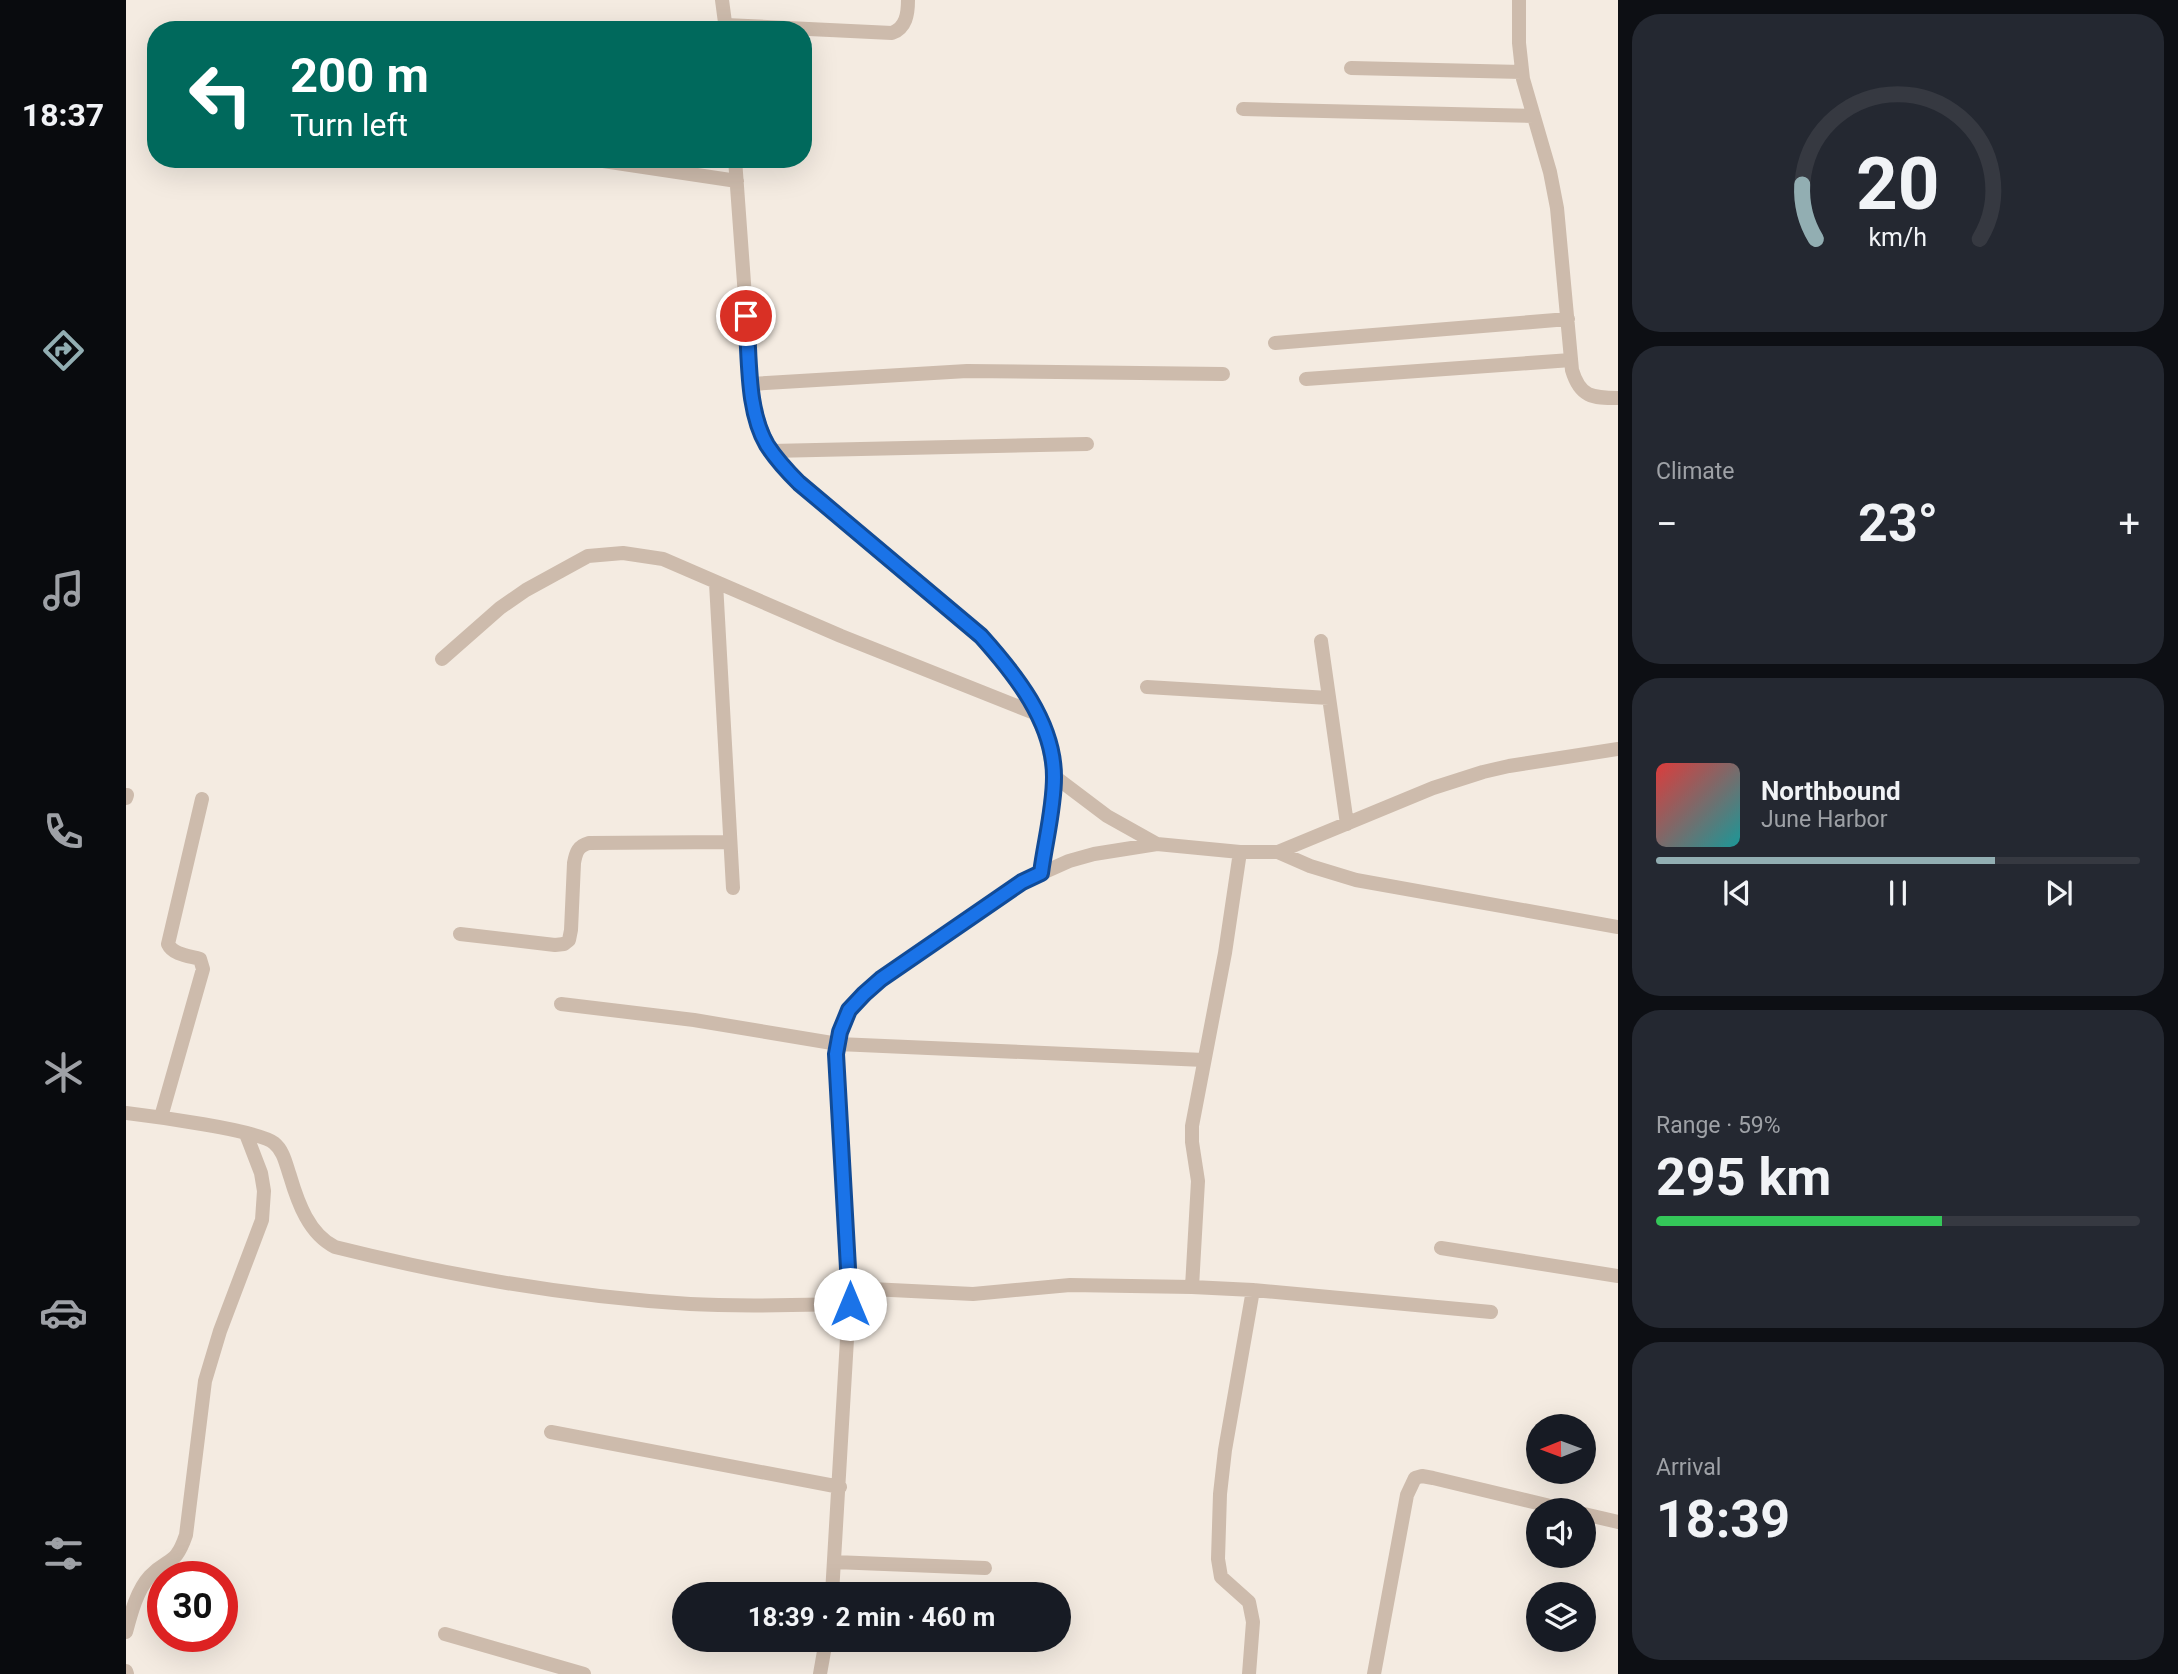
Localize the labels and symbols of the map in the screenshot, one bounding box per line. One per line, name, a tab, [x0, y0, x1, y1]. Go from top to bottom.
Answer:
pin	[716, 286, 776, 346]
position arrow	[813, 1267, 887, 1341]
north arrow	[1526, 1414, 1596, 1484]
speed limit sign: 30	[147, 1561, 238, 1652]

